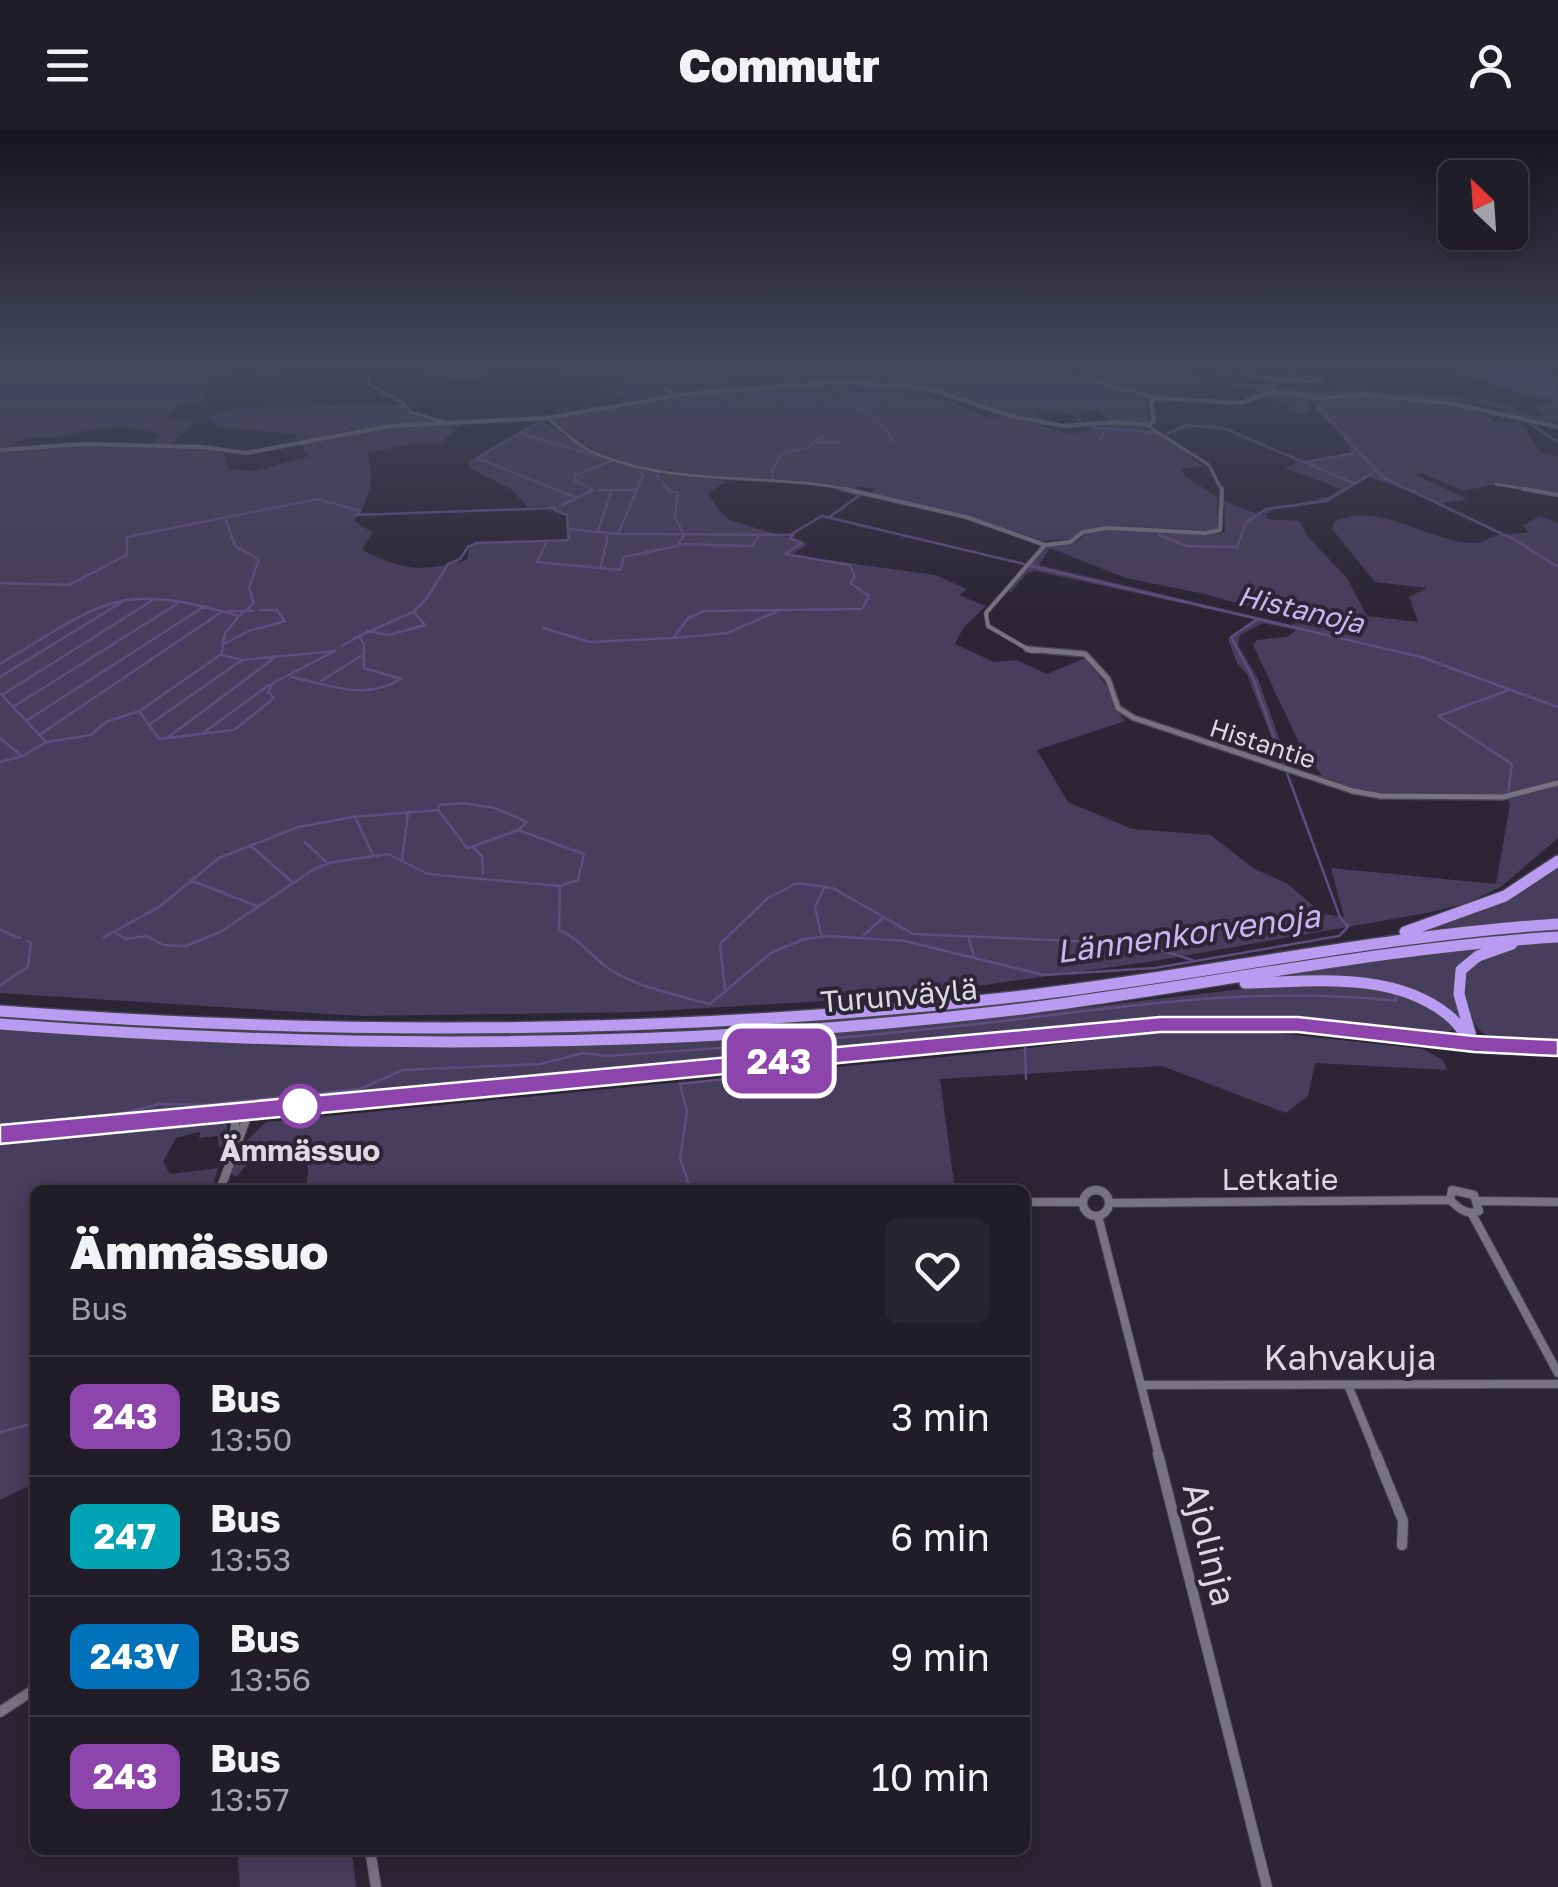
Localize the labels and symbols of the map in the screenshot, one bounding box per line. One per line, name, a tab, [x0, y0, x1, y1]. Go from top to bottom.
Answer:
north arrow	[1438, 160, 1528, 250]
water label: Histanoja	[1235, 579, 1368, 640]
street label: Histantie	[1206, 711, 1320, 775]
water label: Lännenkorvenoja	[1054, 895, 1324, 970]
street label: Turunväylä	[819, 970, 979, 1020]
line badge: 243	[722, 1028, 836, 1094]
marker: Ämmässuo	[279, 1085, 321, 1127]
place label: Ämmässuo	[220, 1132, 380, 1168]
street label: Letkatie	[1222, 1161, 1338, 1197]
street label: Kahvakuja	[1264, 1336, 1436, 1378]
street label: Ajolinja	[1174, 1478, 1246, 1610]

